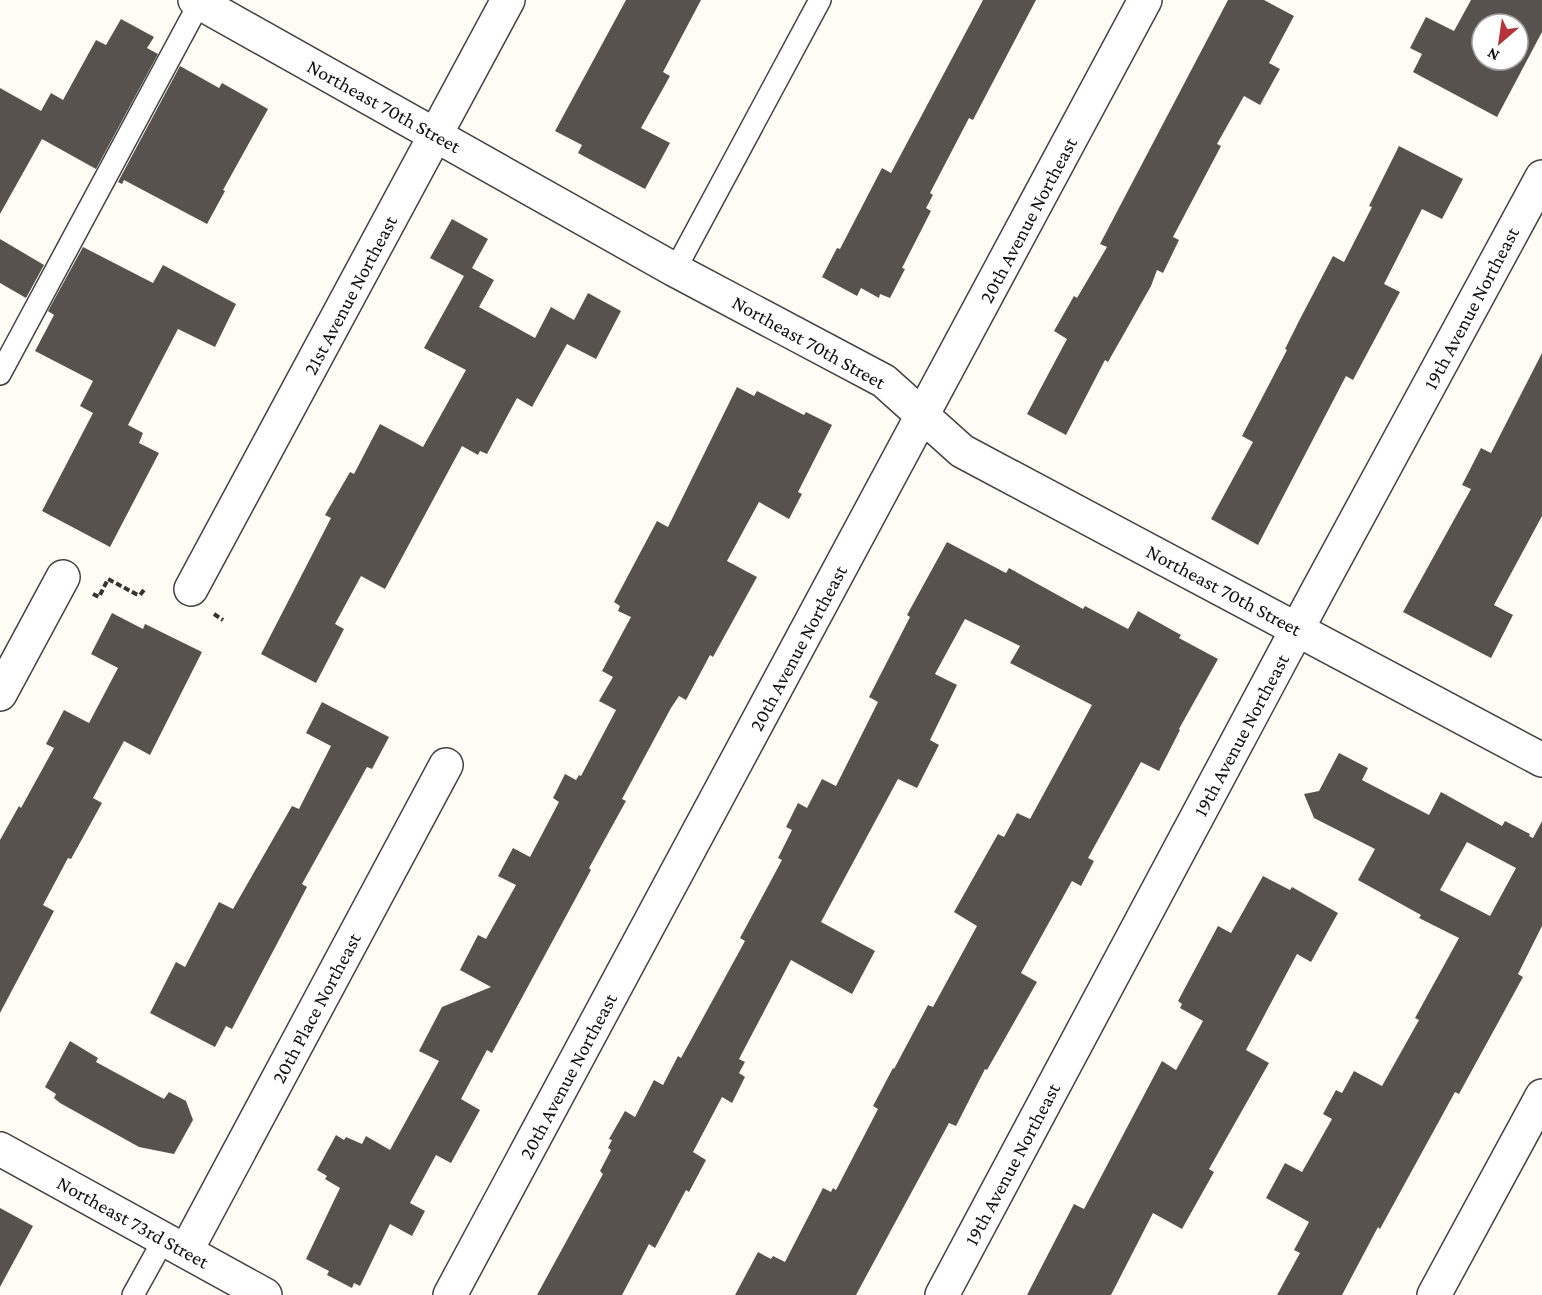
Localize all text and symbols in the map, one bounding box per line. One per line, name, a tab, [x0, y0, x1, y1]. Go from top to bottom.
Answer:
north arrow	[1470, 12, 1530, 72]
text: N	[1484, 45, 1502, 65]
street label: Northeast 70th Street	[303, 55, 465, 157]
street label: 20th Avenue Northeast	[975, 133, 1081, 307]
street label: 21st Avenue Northeast	[299, 211, 401, 378]
street label: 19th Avenue Northeast	[1419, 223, 1523, 393]
street label: Northeast 70th Street	[728, 291, 890, 393]
street label: Northeast 70th Street	[1143, 540, 1305, 640]
street label: 20th Avenue Northeast	[745, 561, 851, 735]
street label: 19th Avenue Northeast	[1189, 650, 1293, 820]
street label: 20th Place Northeast	[267, 929, 365, 1087]
street label: 20th Avenue Northeast	[515, 989, 621, 1163]
street label: 19th Avenue Northeast	[960, 1079, 1064, 1249]
street label: Northeast 73rd Street	[53, 1171, 213, 1273]

